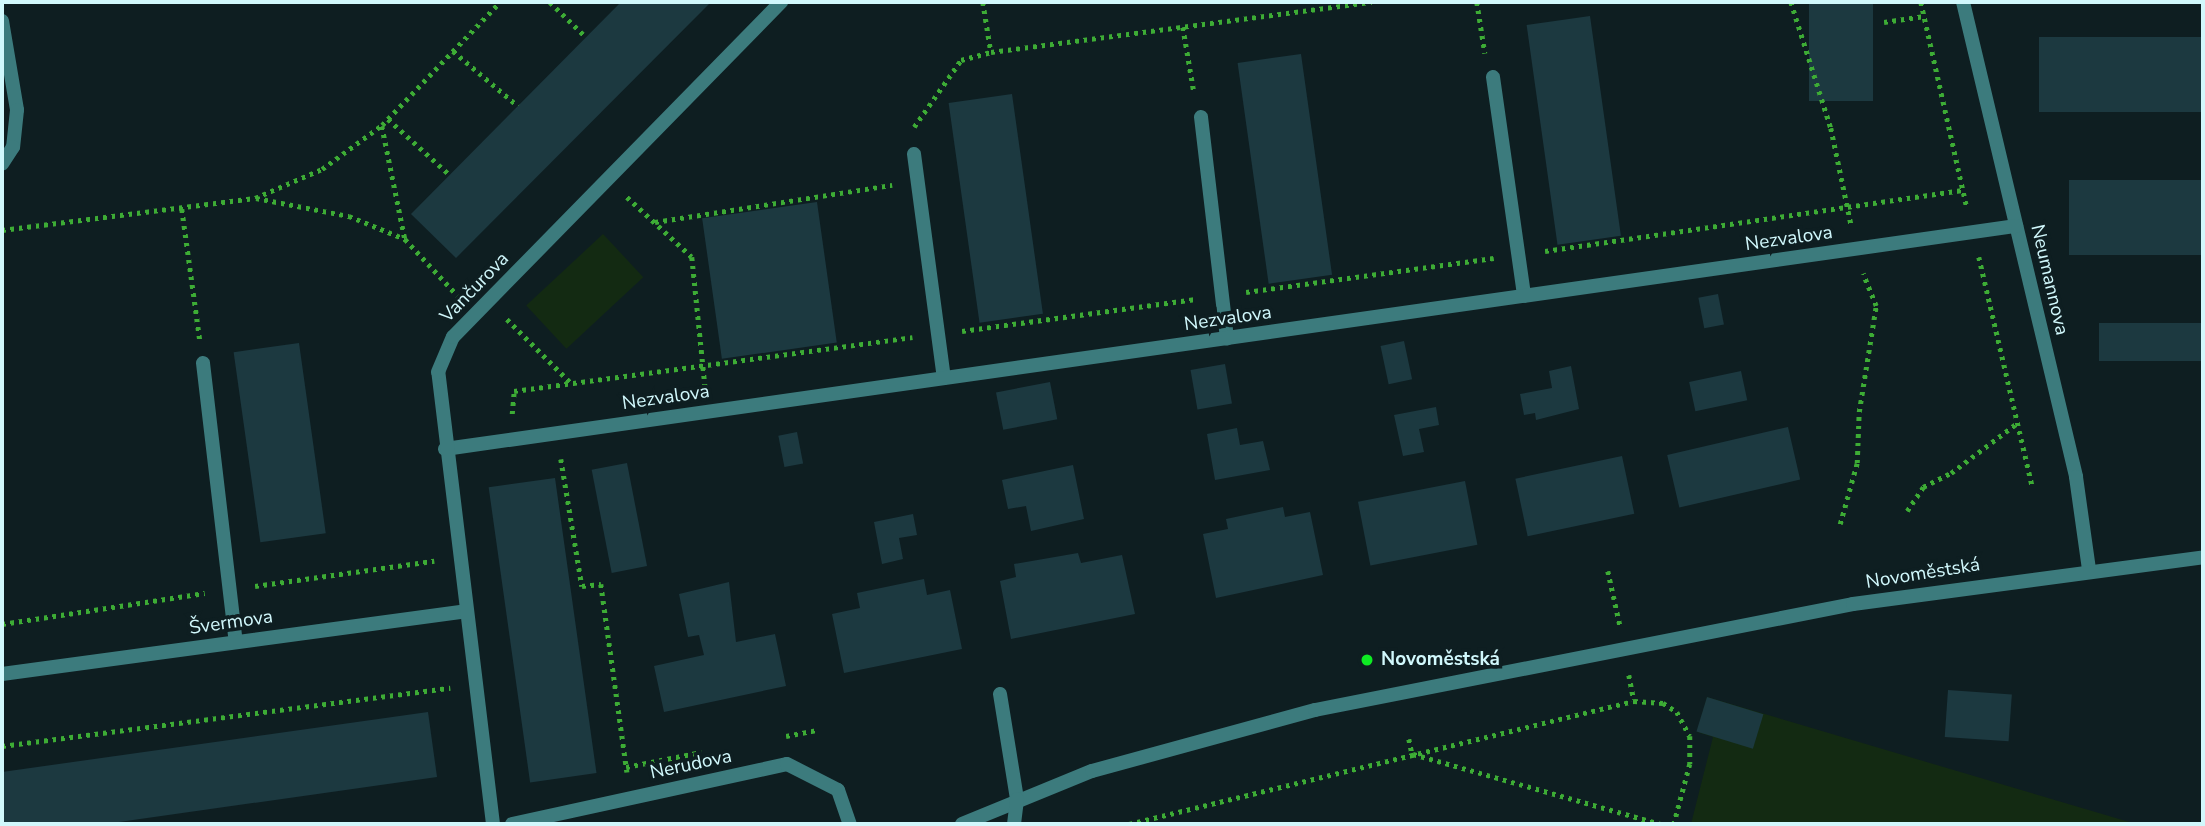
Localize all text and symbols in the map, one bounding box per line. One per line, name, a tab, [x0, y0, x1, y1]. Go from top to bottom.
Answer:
street label: Nezvalova	[1744, 222, 1834, 256]
street label: Neumannova	[2025, 222, 2073, 338]
street label: Vančurova	[436, 248, 514, 328]
street label: Nezvalova	[1183, 302, 1273, 336]
street label: Nezvalova	[621, 381, 711, 415]
street label: Novoměstská	[1864, 554, 1982, 594]
street label: Švermova	[188, 606, 274, 640]
place label: Novoměstská	[1381, 649, 1500, 671]
marker: Novoměstská	[1359, 652, 1375, 668]
street label: Nerudova	[648, 745, 734, 785]

